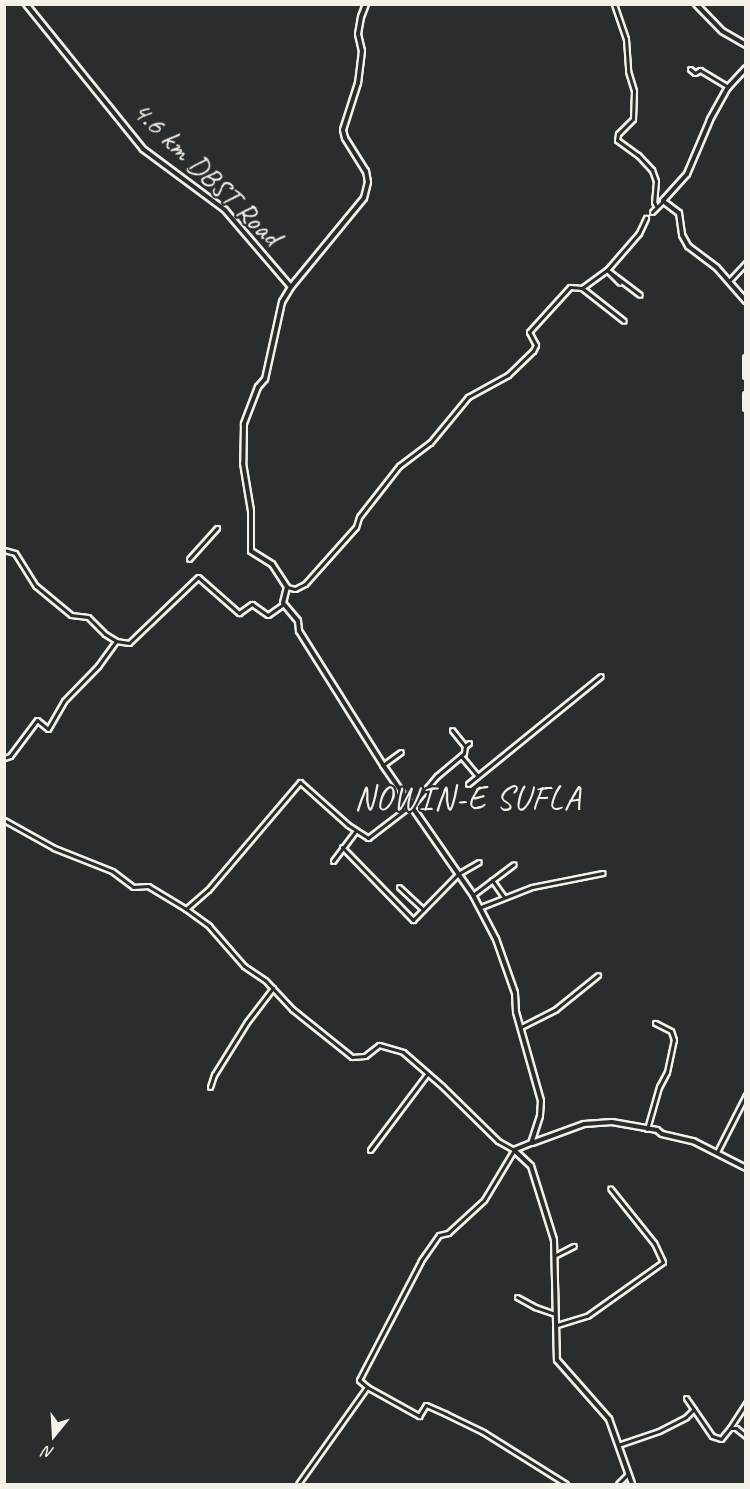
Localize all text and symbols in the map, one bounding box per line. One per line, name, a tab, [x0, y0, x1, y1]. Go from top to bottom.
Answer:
street label: 4.6 km DBST Road	[125, 93, 289, 253]
district label: NOWIN-E SUFLA	[355, 779, 581, 819]
north arrow	[24, 1405, 84, 1465]
text: N	[41, 1441, 56, 1463]

